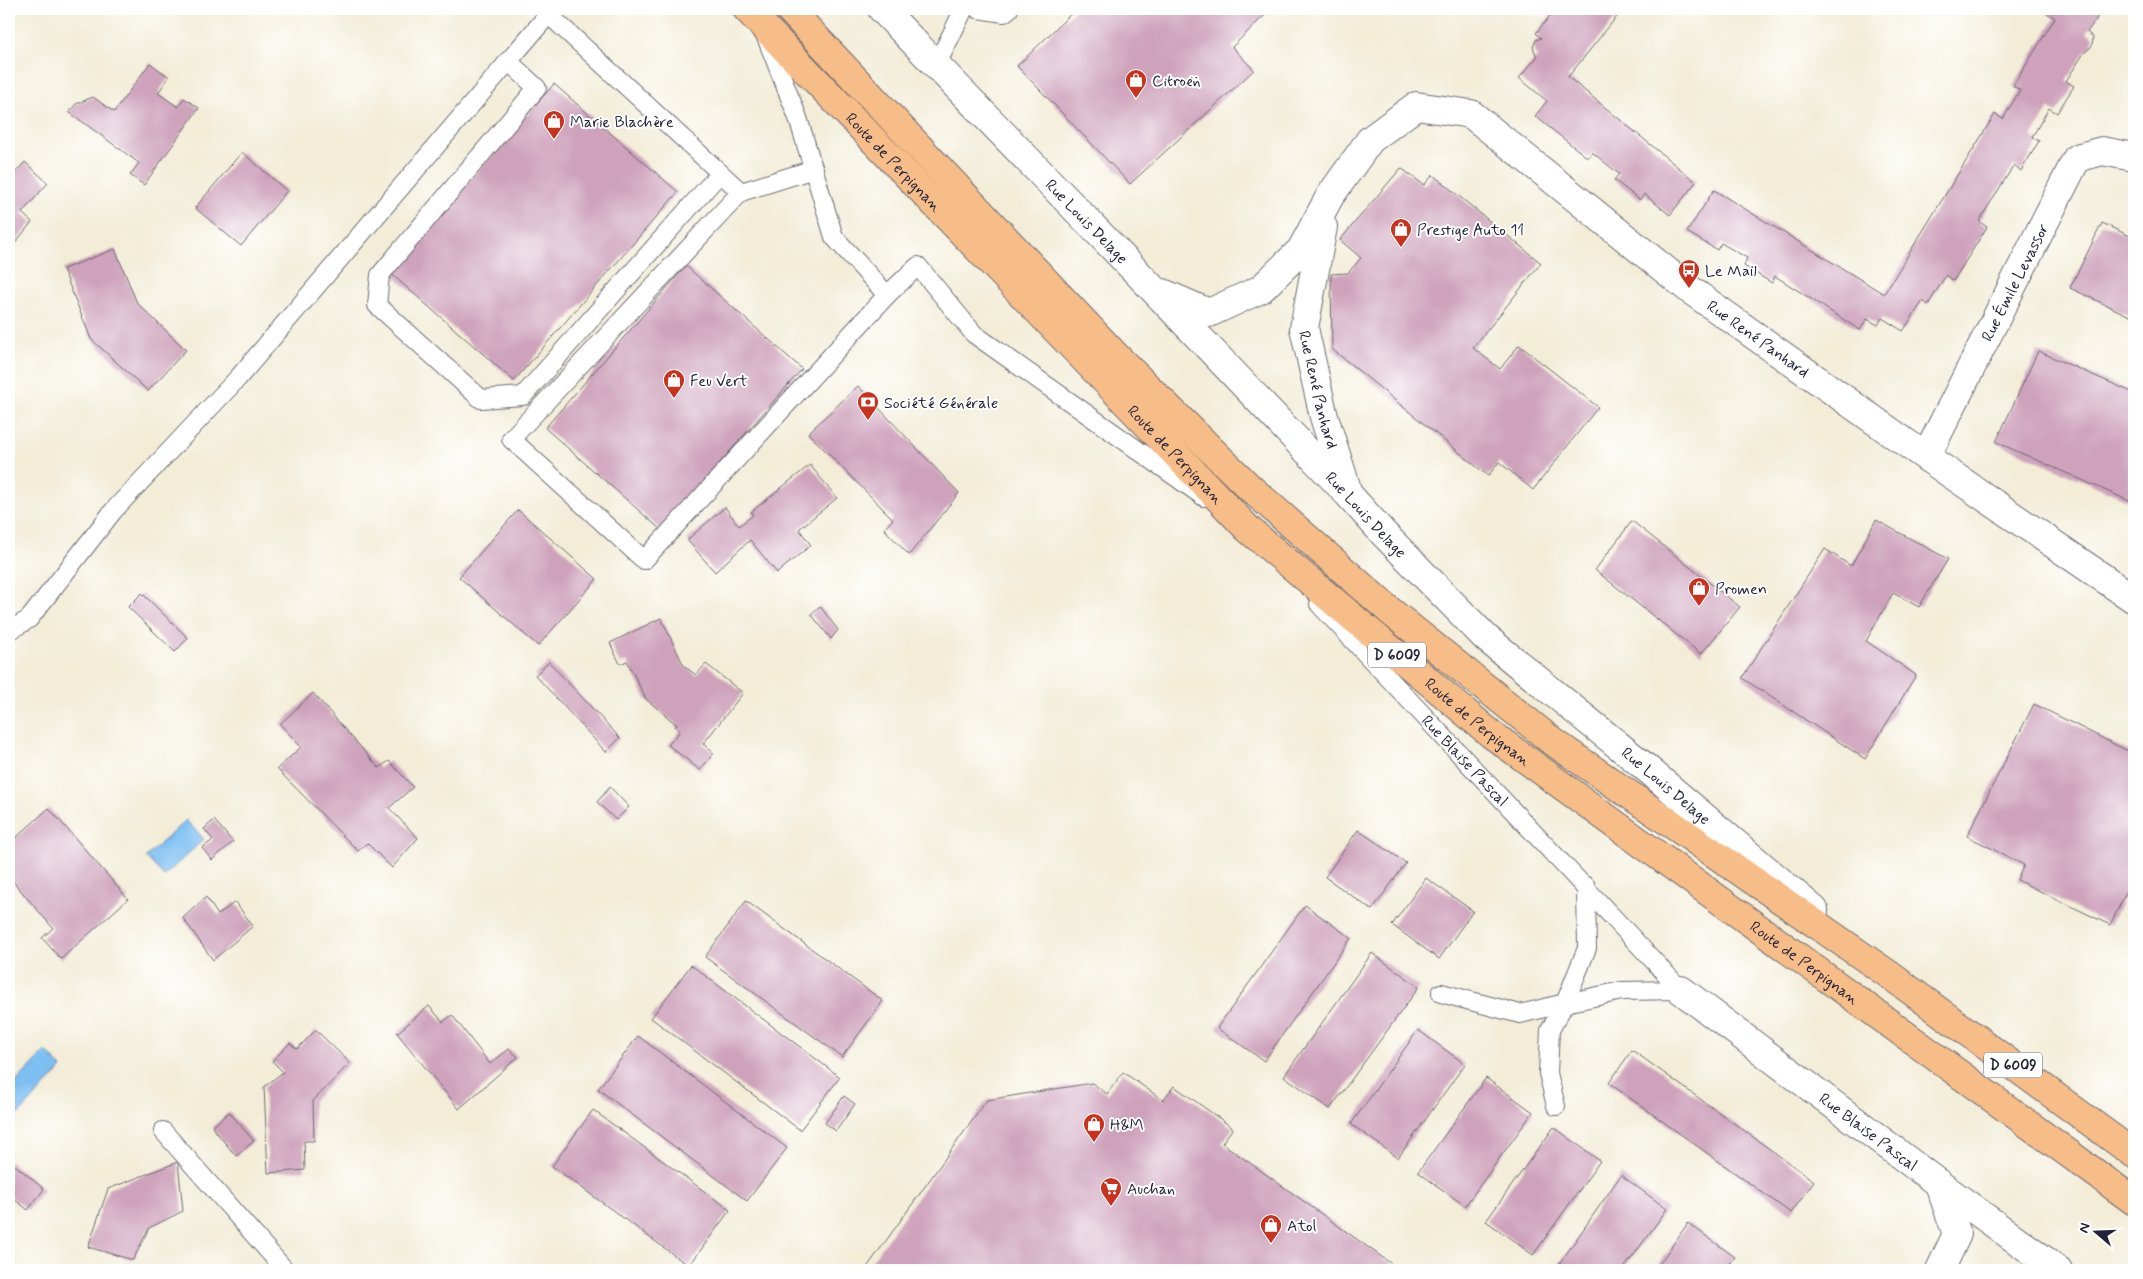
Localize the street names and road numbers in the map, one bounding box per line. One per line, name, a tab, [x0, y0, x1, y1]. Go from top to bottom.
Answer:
street label: Route de Perpignan	[840, 109, 946, 217]
street label: Rue Louis Delage	[1040, 175, 1132, 269]
street label: Rue Émile Levassor	[1977, 220, 2054, 345]
street label: Rue René Panhard	[1702, 296, 1813, 383]
street label: Rue René Panhard	[1293, 329, 1342, 452]
street label: Route de Perpignan	[1122, 401, 1228, 509]
street label: Rue Louis Delage	[1320, 468, 1411, 563]
road number: D 6009	[1368, 642, 1426, 668]
street label: Route de Perpignan	[1420, 674, 1535, 772]
street label: Rue Blaise Pascal	[1416, 711, 1512, 811]
street label: Rue Louis Delage	[1616, 743, 1714, 830]
street label: Route de Perpignan	[1745, 917, 1863, 1010]
road number: D 6009	[1984, 1052, 2042, 1078]
street label: Rue Blaise Pascal	[1814, 1089, 1921, 1176]

